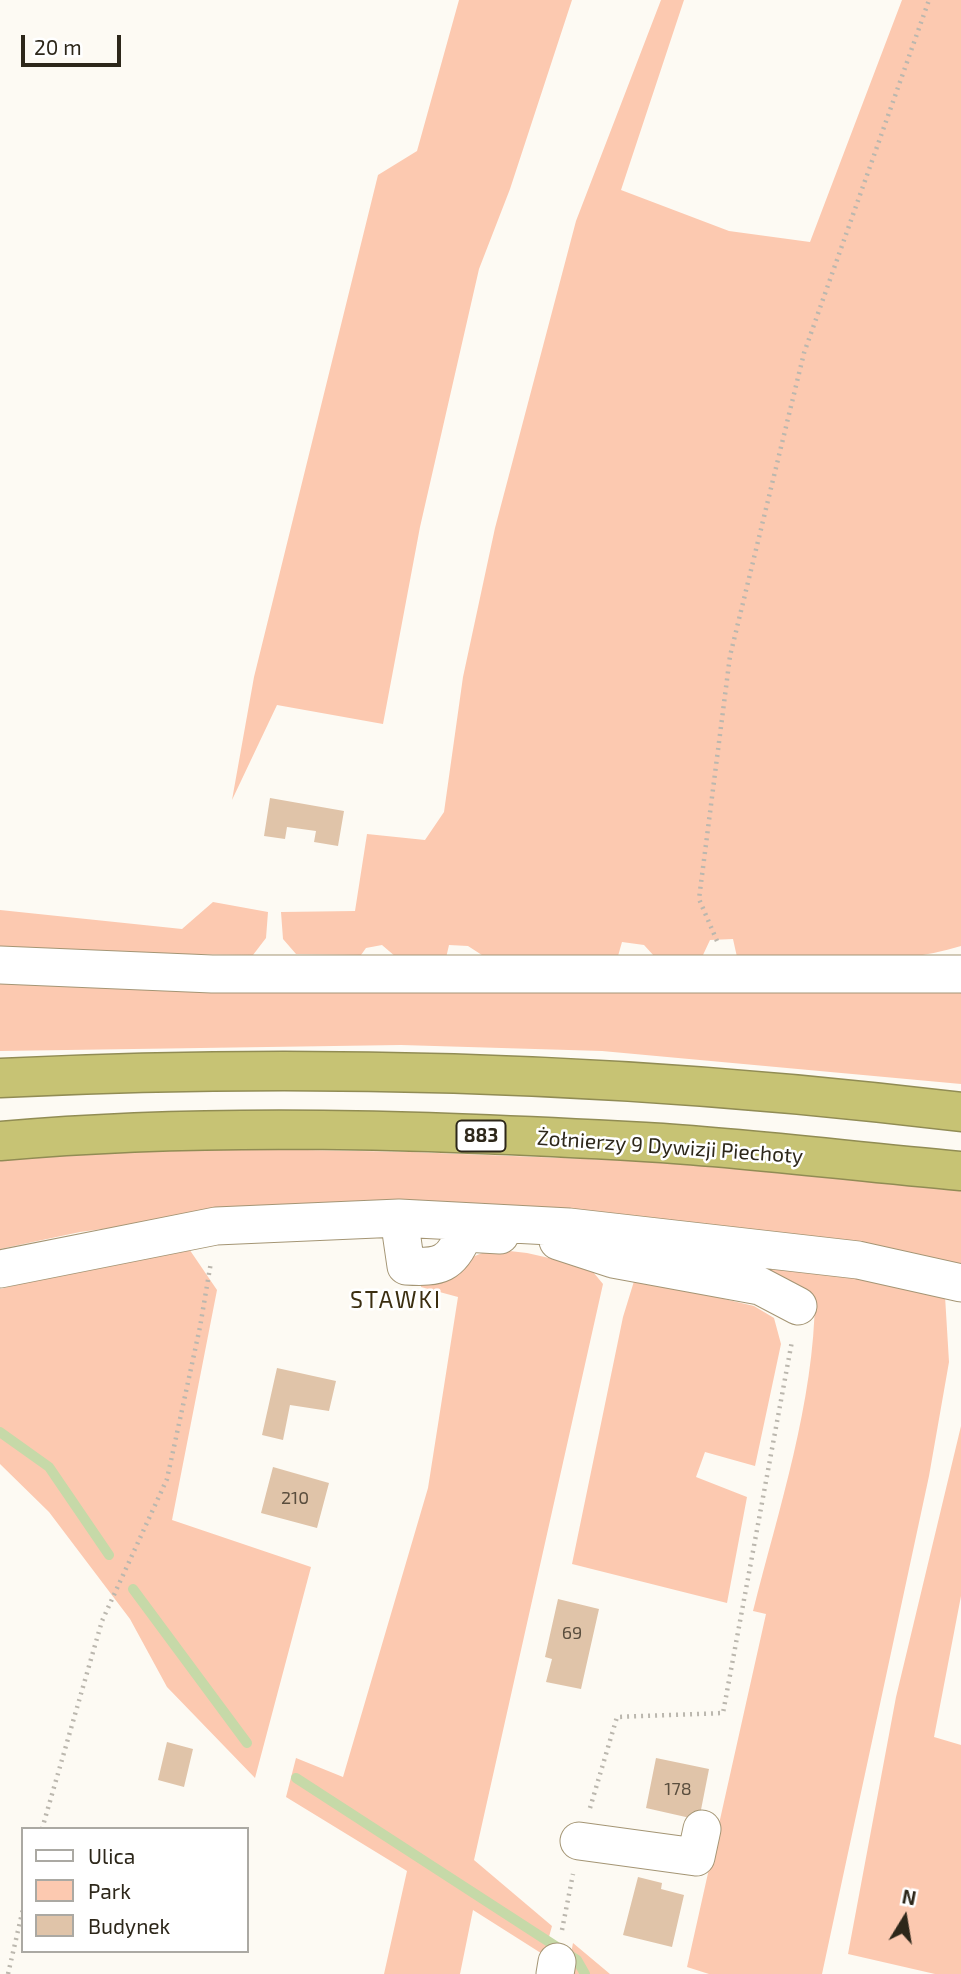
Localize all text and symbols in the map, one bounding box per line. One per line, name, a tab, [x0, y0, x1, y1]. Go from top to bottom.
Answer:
scale bar	[24, 21, 124, 65]
text: 20 m	[34, 34, 82, 59]
road number: 883	[456, 1120, 505, 1152]
street label: Żołnierzy 9 Dywizji Piechoty	[536, 1125, 804, 1169]
district label: STAWKI	[351, 1286, 441, 1314]
house number: 210	[281, 1487, 309, 1509]
house number: 69	[562, 1622, 582, 1644]
house number: 178	[664, 1778, 692, 1800]
legend	[21, 1827, 248, 1953]
text: Ulica	[88, 1843, 135, 1868]
text: Park	[88, 1878, 131, 1903]
north arrow	[870, 1883, 940, 1953]
text: N	[900, 1884, 918, 1909]
text: Budynek	[88, 1913, 170, 1938]

